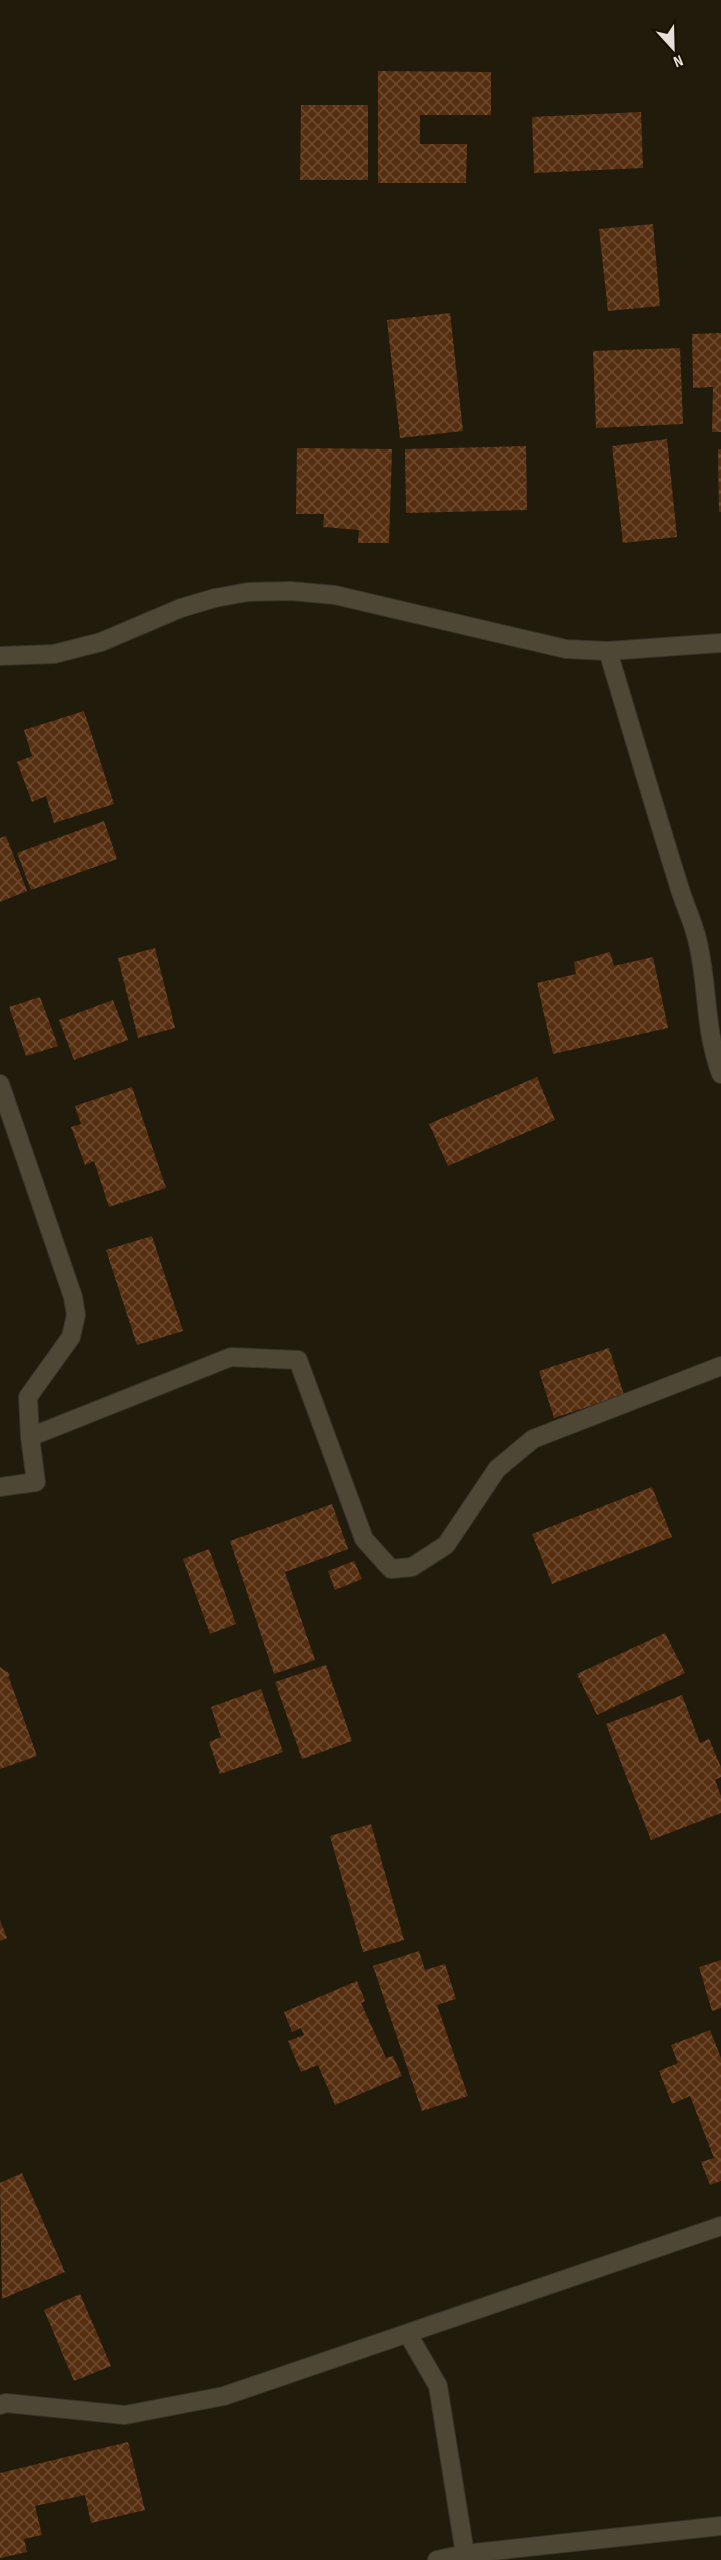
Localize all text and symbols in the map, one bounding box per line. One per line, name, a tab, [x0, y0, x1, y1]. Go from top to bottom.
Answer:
north arrow	[643, 18, 703, 78]
text: N	[671, 50, 686, 71]

